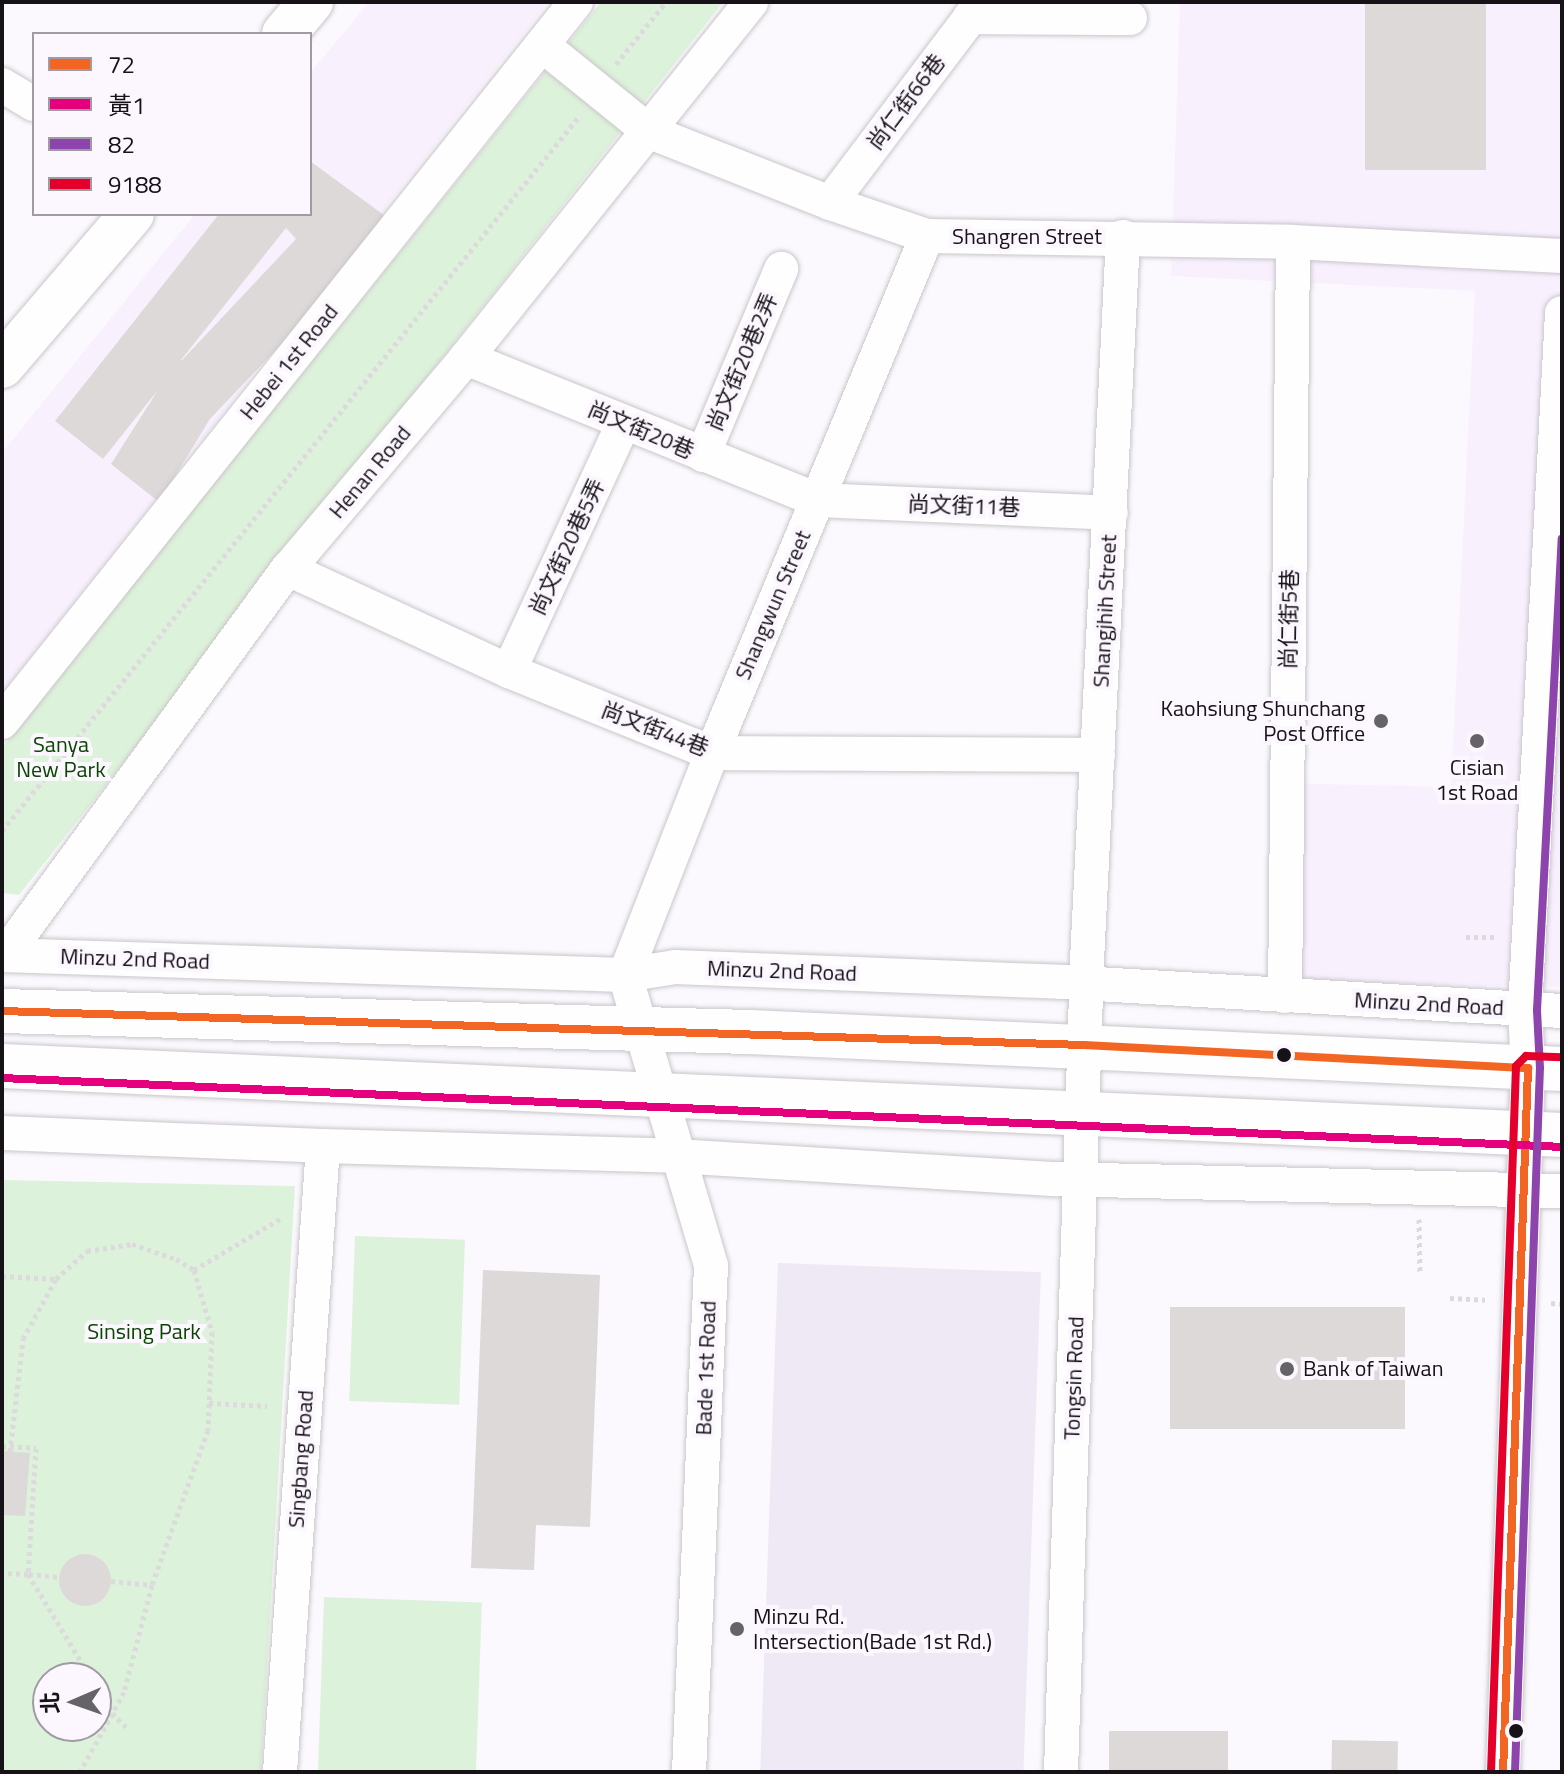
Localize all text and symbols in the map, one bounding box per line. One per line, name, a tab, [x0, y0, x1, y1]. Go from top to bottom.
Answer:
legend	[32, 32, 312, 216]
text: 72	[108, 46, 135, 82]
street label: 尚仁街66巷	[862, 49, 950, 155]
text: 黃1	[108, 87, 145, 123]
text: 82	[108, 126, 135, 162]
text: 9188	[108, 166, 162, 202]
street label: Shangren Street	[952, 224, 1102, 250]
street label: 尚文街20巷2弄	[701, 289, 783, 435]
street label: Hebei 1st Road	[234, 299, 344, 425]
street label: 尚文街20巷	[584, 396, 698, 464]
street label: Henan Road	[324, 420, 416, 524]
street label: 尚文街20巷5弄	[524, 475, 610, 619]
street label: 尚文街11巷	[907, 491, 1021, 521]
street label: Shangwun Street	[730, 526, 816, 684]
street label: Shangjhih Street	[1088, 534, 1122, 688]
street label: 尚仁街5巷	[1275, 569, 1303, 669]
place label: Kaohsiung Shunchang Post Office	[1161, 695, 1365, 746]
street label: 尚文街44巷	[598, 696, 712, 762]
marker: Kaohsiung Shunchang Post Office	[1372, 712, 1390, 730]
park label: Sanya New Park	[16, 731, 106, 782]
marker: Cisian 1st Road	[1468, 732, 1486, 750]
place label: Cisian 1st Road	[1436, 754, 1518, 806]
street label: Minzu 2nd Road	[60, 943, 210, 975]
street label: Minzu 2nd Road	[707, 955, 857, 987]
street label: Minzu 2nd Road	[1353, 987, 1505, 1021]
unlabelled marker	[1276, 1047, 1292, 1063]
street label: Bade 1st Road	[690, 1300, 722, 1436]
street label: Tongsin Road	[1059, 1316, 1089, 1440]
park label: Sinsing Park	[87, 1319, 201, 1345]
place label: Bank of Taiwan	[1303, 1356, 1443, 1382]
marker: Bank of Taiwan	[1278, 1360, 1296, 1378]
street label: Singbang Road	[283, 1389, 319, 1529]
place label: Minzu Rd. Intersection(Bade 1st Rd.)	[753, 1603, 992, 1654]
marker: Minzu Rd. Intersection(Bade 1st Rd.)	[728, 1620, 746, 1638]
north arrow	[32, 1662, 112, 1742]
text: 北	[33, 1691, 67, 1714]
unlabelled marker	[1508, 1723, 1524, 1739]

